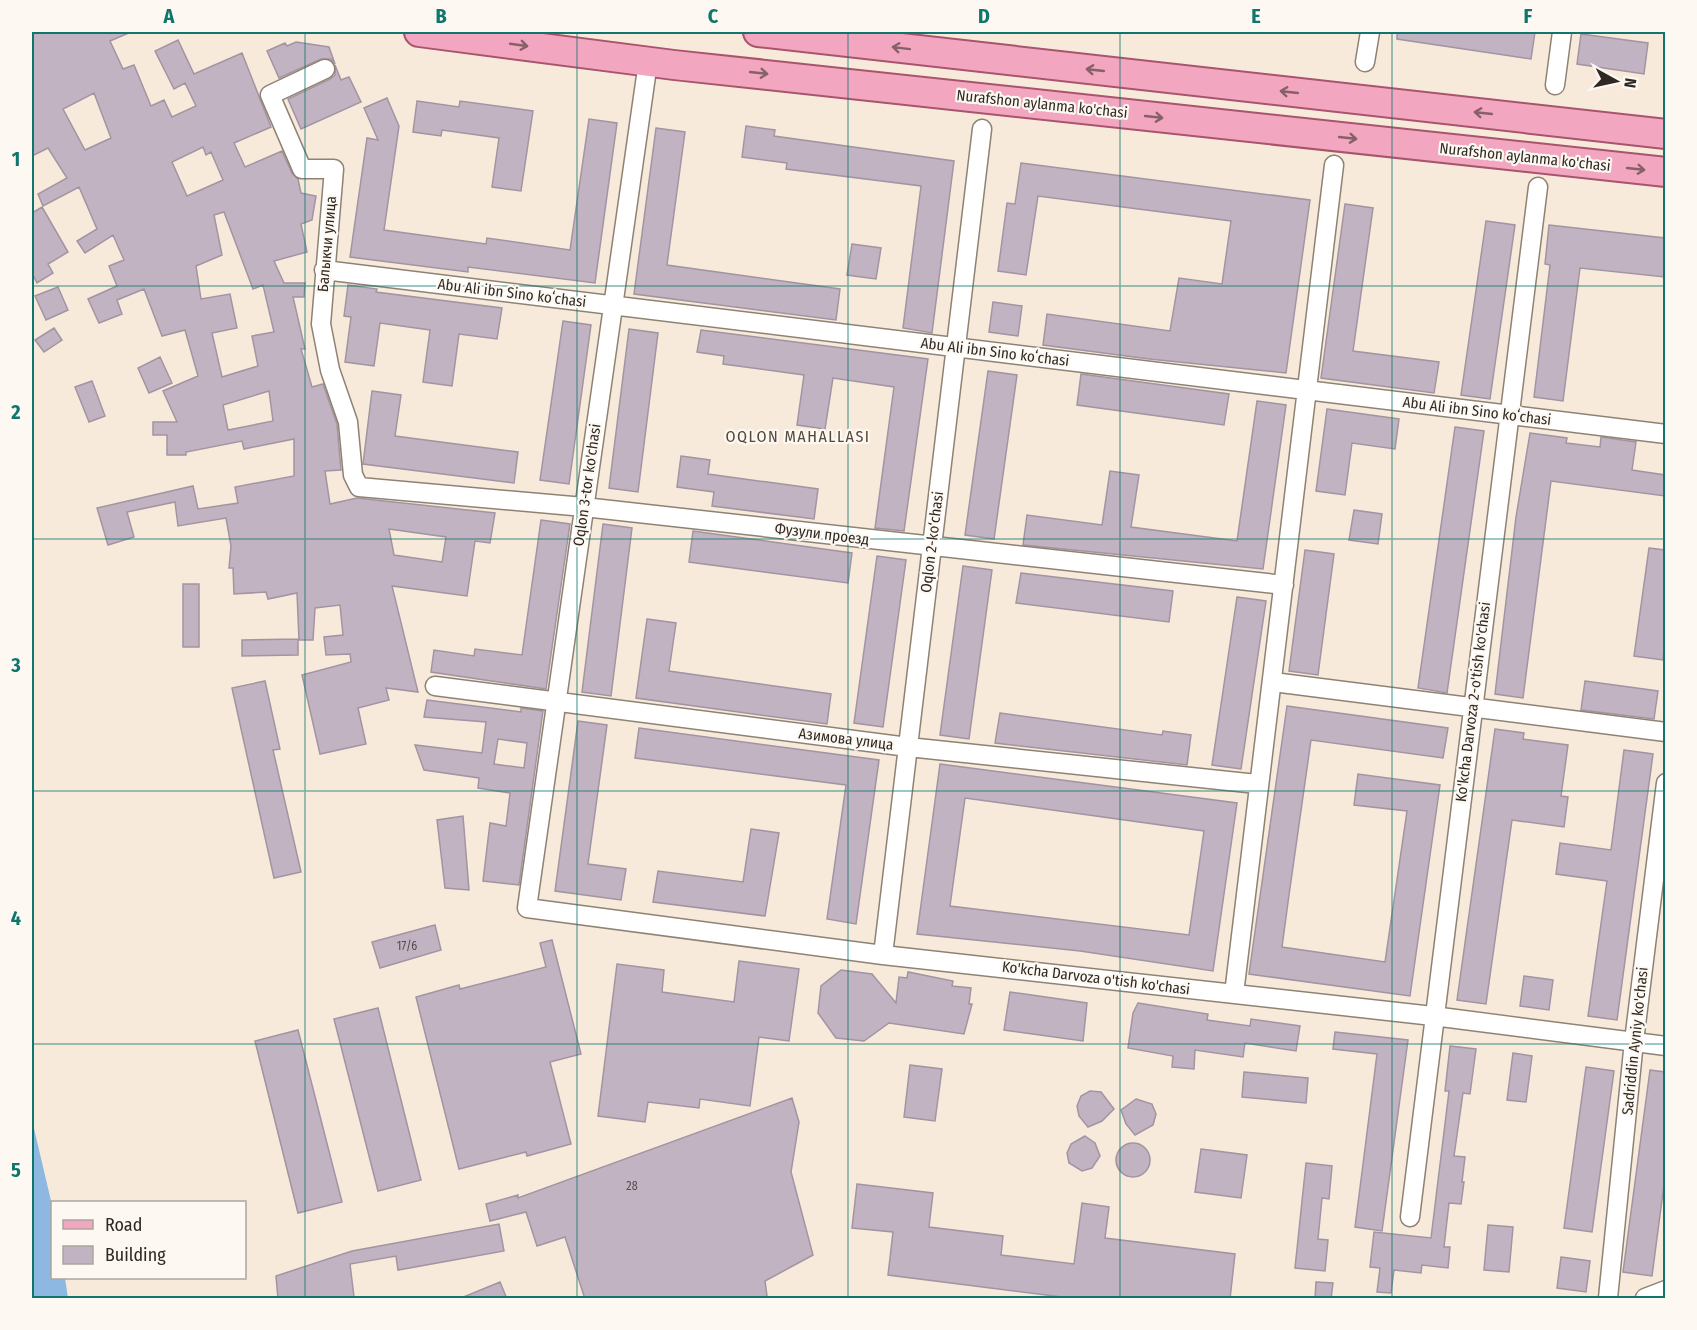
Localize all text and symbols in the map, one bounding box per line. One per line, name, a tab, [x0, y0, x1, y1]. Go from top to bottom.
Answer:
text: A	[163, 4, 176, 28]
text: B	[435, 4, 447, 28]
text: C	[708, 4, 719, 28]
text: D	[978, 4, 990, 28]
text: E	[1251, 4, 1261, 28]
text: F	[1524, 4, 1533, 28]
one-way arrow	[508, 39, 528, 50]
one-way arrow	[892, 42, 912, 53]
north arrow	[1586, 51, 1646, 111]
one-way arrow	[1086, 64, 1106, 75]
one-way arrow	[748, 68, 768, 79]
text: N	[1620, 77, 1640, 89]
street label: Nurafshon aylanma ko'chasi	[956, 86, 1128, 122]
one-way arrow	[1280, 86, 1299, 97]
one-way arrow	[1473, 107, 1493, 118]
one-way arrow	[1143, 111, 1163, 122]
one-way arrow	[1337, 133, 1357, 144]
street label: Nurafshon aylanma ko'chasi	[1439, 139, 1611, 175]
text: 1	[12, 147, 20, 171]
one-way arrow	[1626, 164, 1646, 175]
street label: Балыкчи улица	[314, 195, 340, 293]
street label: Abu Ali ibn Sino koʻchasi	[437, 275, 587, 311]
street label: Abu Ali ibn Sino koʻchasi	[920, 334, 1070, 370]
street label: Abu Ali ibn Sino koʻchasi	[1402, 393, 1552, 429]
text: 2	[10, 400, 21, 424]
street label: Oqlon 3-tor ko'chasi	[569, 423, 605, 547]
district label: OQLON MAHALLASI	[725, 427, 871, 446]
street label: Oqlon 2-ko‘chasi	[917, 490, 947, 594]
street label: Фузули проезд	[774, 519, 870, 549]
street label: Ko'kcha Darvoza 2-o'tish ko'chasi	[1452, 601, 1494, 803]
text: 3	[10, 653, 21, 677]
street label: Азимова улица	[798, 724, 894, 754]
text: 4	[11, 906, 21, 930]
house number: 17/6	[397, 939, 417, 953]
street label: Ko'kcha Darvoza o'tish ko'chasi	[1001, 958, 1191, 998]
street label: Sadriddin Ayniy ko'chasi	[1618, 966, 1652, 1116]
text: 5	[11, 1158, 21, 1182]
house number: 28	[626, 1179, 638, 1193]
legend	[51, 1201, 246, 1279]
text: Road	[105, 1214, 142, 1236]
text: Building	[105, 1244, 166, 1266]

